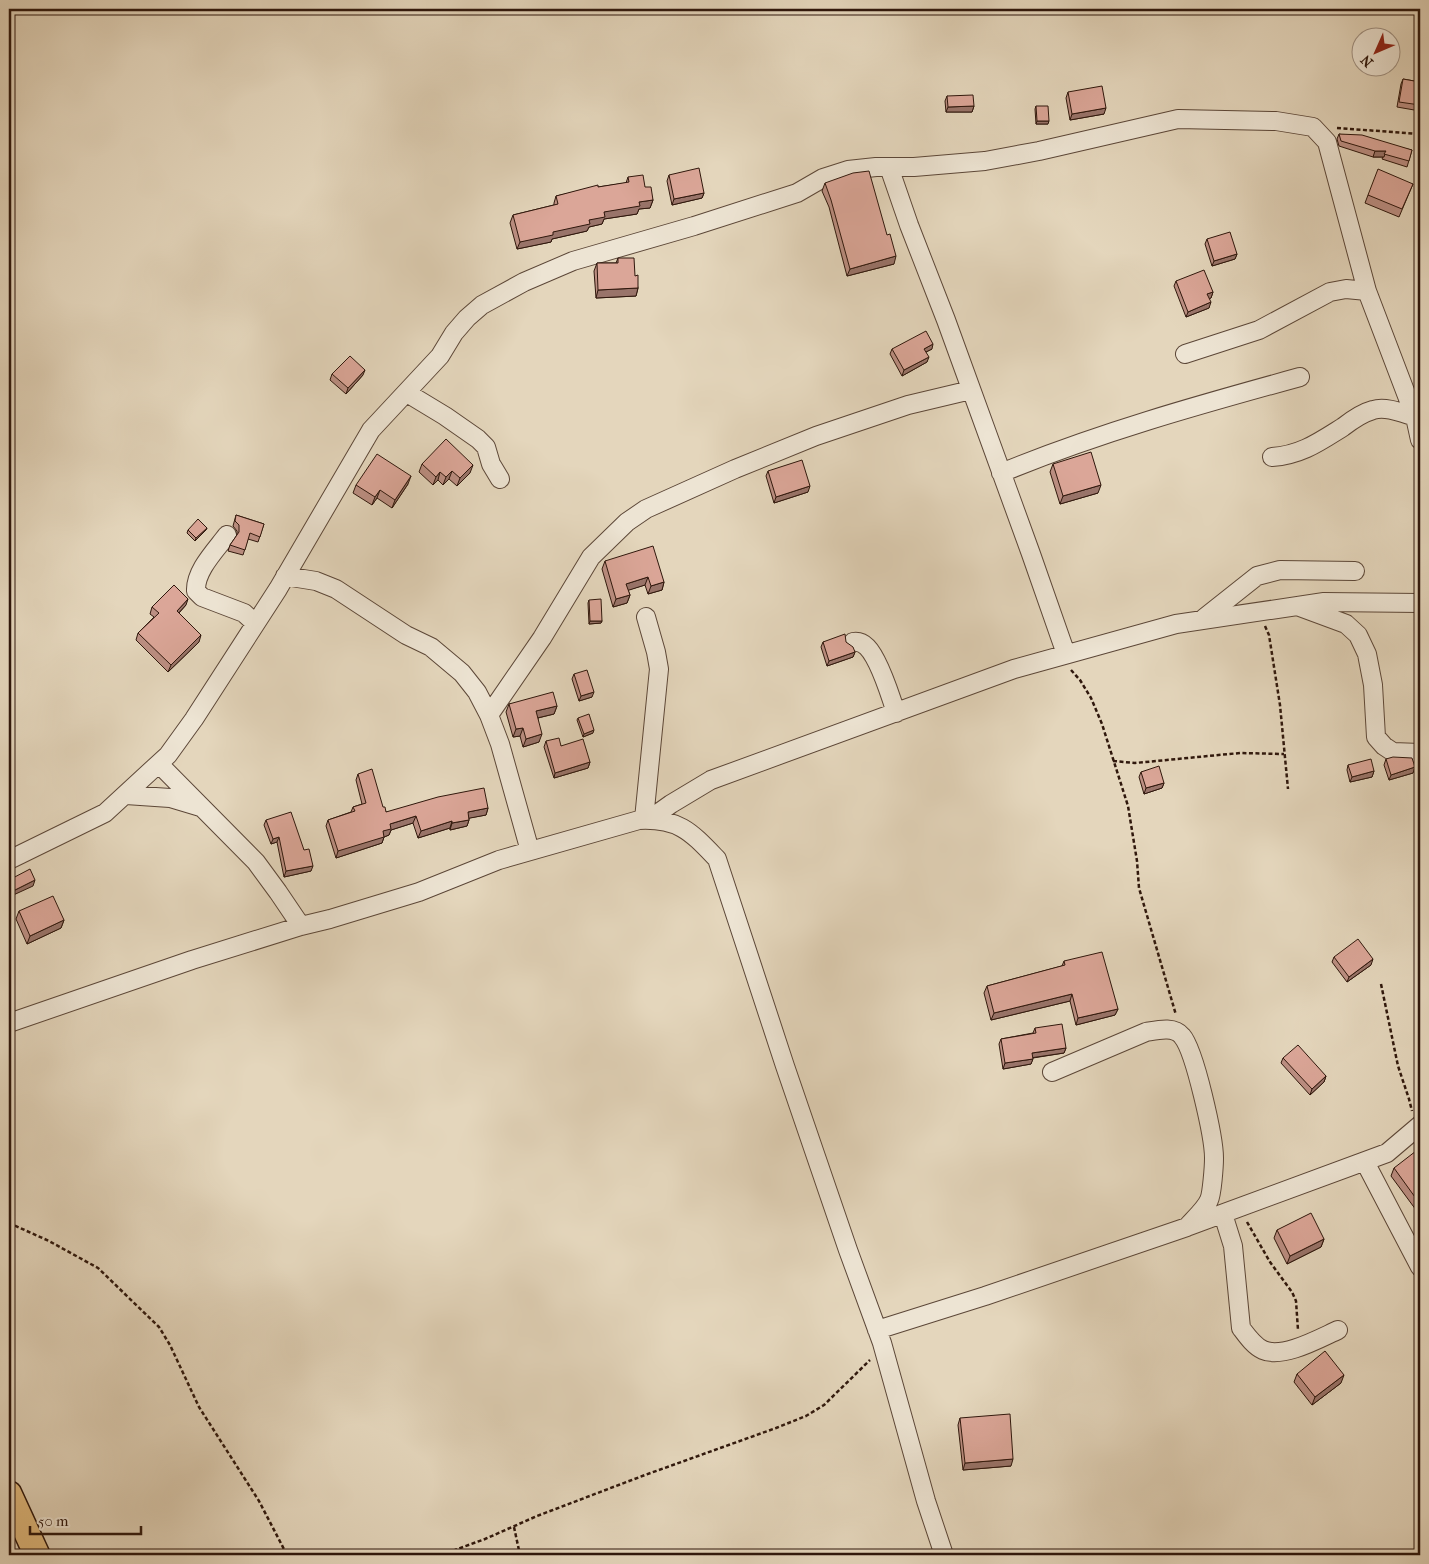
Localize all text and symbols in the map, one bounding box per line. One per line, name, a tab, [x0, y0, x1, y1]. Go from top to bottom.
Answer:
north arrow	[1352, 28, 1402, 78]
text: N	[1357, 51, 1377, 71]
scale bar	[30, 1504, 141, 1536]
text: 50 m	[38, 1512, 69, 1530]

